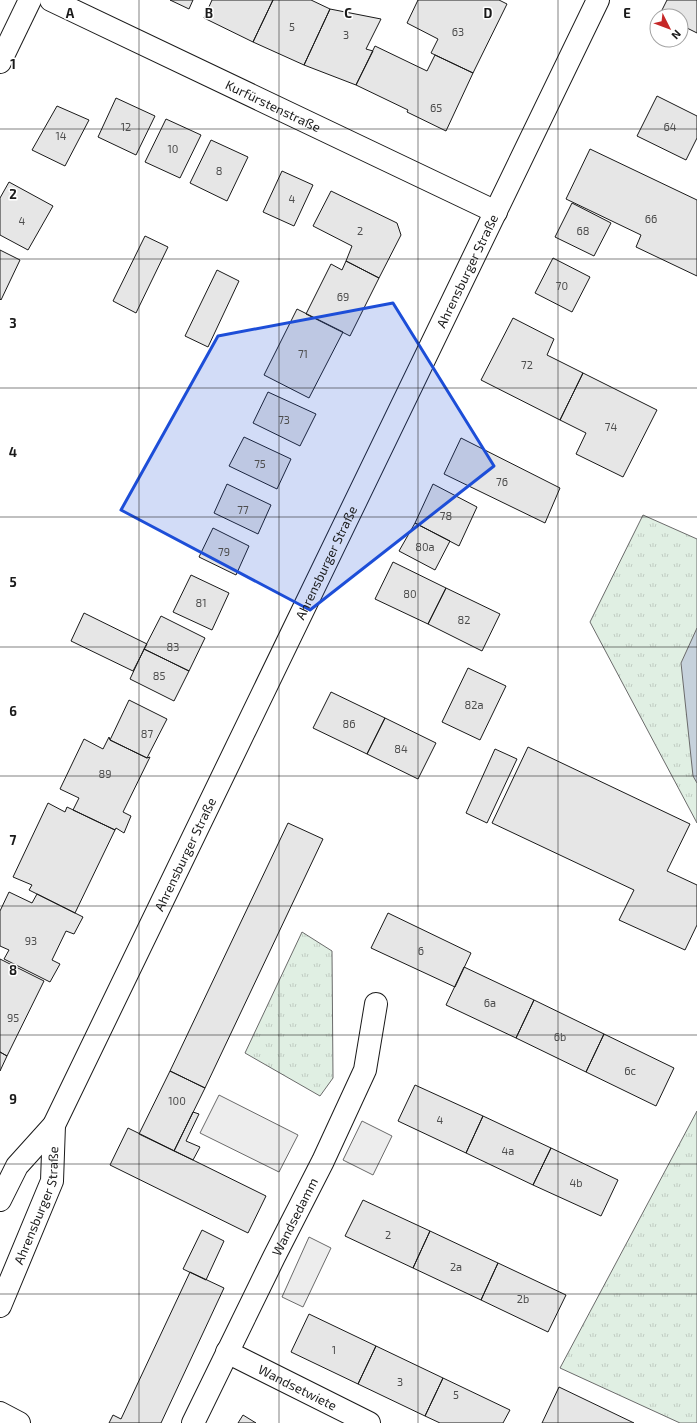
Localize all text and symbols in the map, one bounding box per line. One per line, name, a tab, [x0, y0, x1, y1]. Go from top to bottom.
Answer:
text: A	[66, 5, 75, 21]
text: B	[205, 5, 213, 21]
text: C	[344, 5, 352, 21]
text: D	[484, 5, 493, 21]
text: E	[623, 5, 631, 21]
north arrow	[649, 8, 689, 48]
house number: 5	[289, 20, 295, 33]
house number: 63	[452, 25, 464, 38]
house number: 3	[343, 28, 349, 41]
text: N	[669, 28, 684, 42]
text: 1	[10, 56, 16, 72]
street label: Kurfürstenstraße	[223, 76, 323, 135]
house number: 65	[430, 101, 442, 114]
house number: 12	[121, 120, 131, 133]
house number: 64	[663, 120, 677, 133]
house number: 14	[55, 129, 67, 142]
house number: 10	[167, 142, 179, 155]
house number: 8	[216, 164, 222, 177]
text: 2	[9, 186, 17, 202]
house number: 4	[289, 192, 296, 205]
street label: Ahrensburger Straße	[433, 211, 501, 330]
house number: 66	[645, 212, 657, 225]
house number: 4	[19, 214, 26, 227]
house number: 2	[357, 224, 363, 237]
house number: 68	[577, 224, 589, 237]
house number: 70	[556, 279, 568, 292]
house number: 69	[337, 290, 349, 303]
text: 3	[9, 315, 17, 331]
house number: 71	[298, 347, 308, 360]
house number: 72	[521, 358, 533, 371]
house number: 73	[278, 413, 290, 426]
house number: 74	[605, 420, 617, 433]
text: 4	[9, 444, 17, 460]
house number: 75	[254, 457, 266, 470]
house number: 76	[496, 475, 508, 488]
house number: 77	[237, 503, 249, 516]
street label: Ahrensburger Straße	[292, 503, 360, 622]
house number: 78	[440, 509, 452, 522]
house number: 80a	[415, 540, 435, 553]
house number: 79	[218, 545, 230, 558]
text: 5	[9, 574, 17, 590]
house number: 80	[403, 587, 417, 600]
house number: 81	[195, 596, 207, 609]
house number: 82	[458, 613, 470, 626]
house number: 83	[167, 640, 179, 653]
house number: 85	[153, 669, 165, 682]
house number: 82a	[465, 698, 483, 711]
text: 6	[9, 703, 17, 719]
house number: 86	[343, 717, 355, 730]
house number: 87	[141, 727, 154, 740]
house number: 84	[394, 742, 408, 755]
house number: 89	[99, 767, 111, 780]
street label: Ahrensburger Straße	[151, 795, 219, 914]
text: 7	[10, 832, 17, 848]
house number: 93	[25, 934, 37, 947]
house number: 6	[418, 944, 424, 957]
text: 8	[9, 962, 17, 978]
house number: 6a	[484, 996, 496, 1009]
house number: 95	[7, 1011, 19, 1024]
house number: 6b	[554, 1030, 566, 1043]
house number: 6c	[624, 1064, 636, 1077]
text: 9	[9, 1091, 17, 1107]
house number: 100	[168, 1094, 186, 1107]
house number: 4	[437, 1113, 444, 1126]
house number: 4a	[502, 1144, 514, 1157]
street label: Ahrensburger Straße	[10, 1146, 61, 1267]
street label: Wandsedamm	[268, 1175, 321, 1258]
house number: 4b	[569, 1176, 583, 1189]
house number: 2	[385, 1228, 391, 1241]
house number: 2a	[450, 1260, 462, 1273]
house number: 2b	[517, 1292, 529, 1305]
house number: 1	[332, 1343, 336, 1356]
street label: Wandsetwiete	[256, 1361, 340, 1414]
house number: 3	[397, 1375, 403, 1388]
house number: 5	[453, 1388, 459, 1401]

